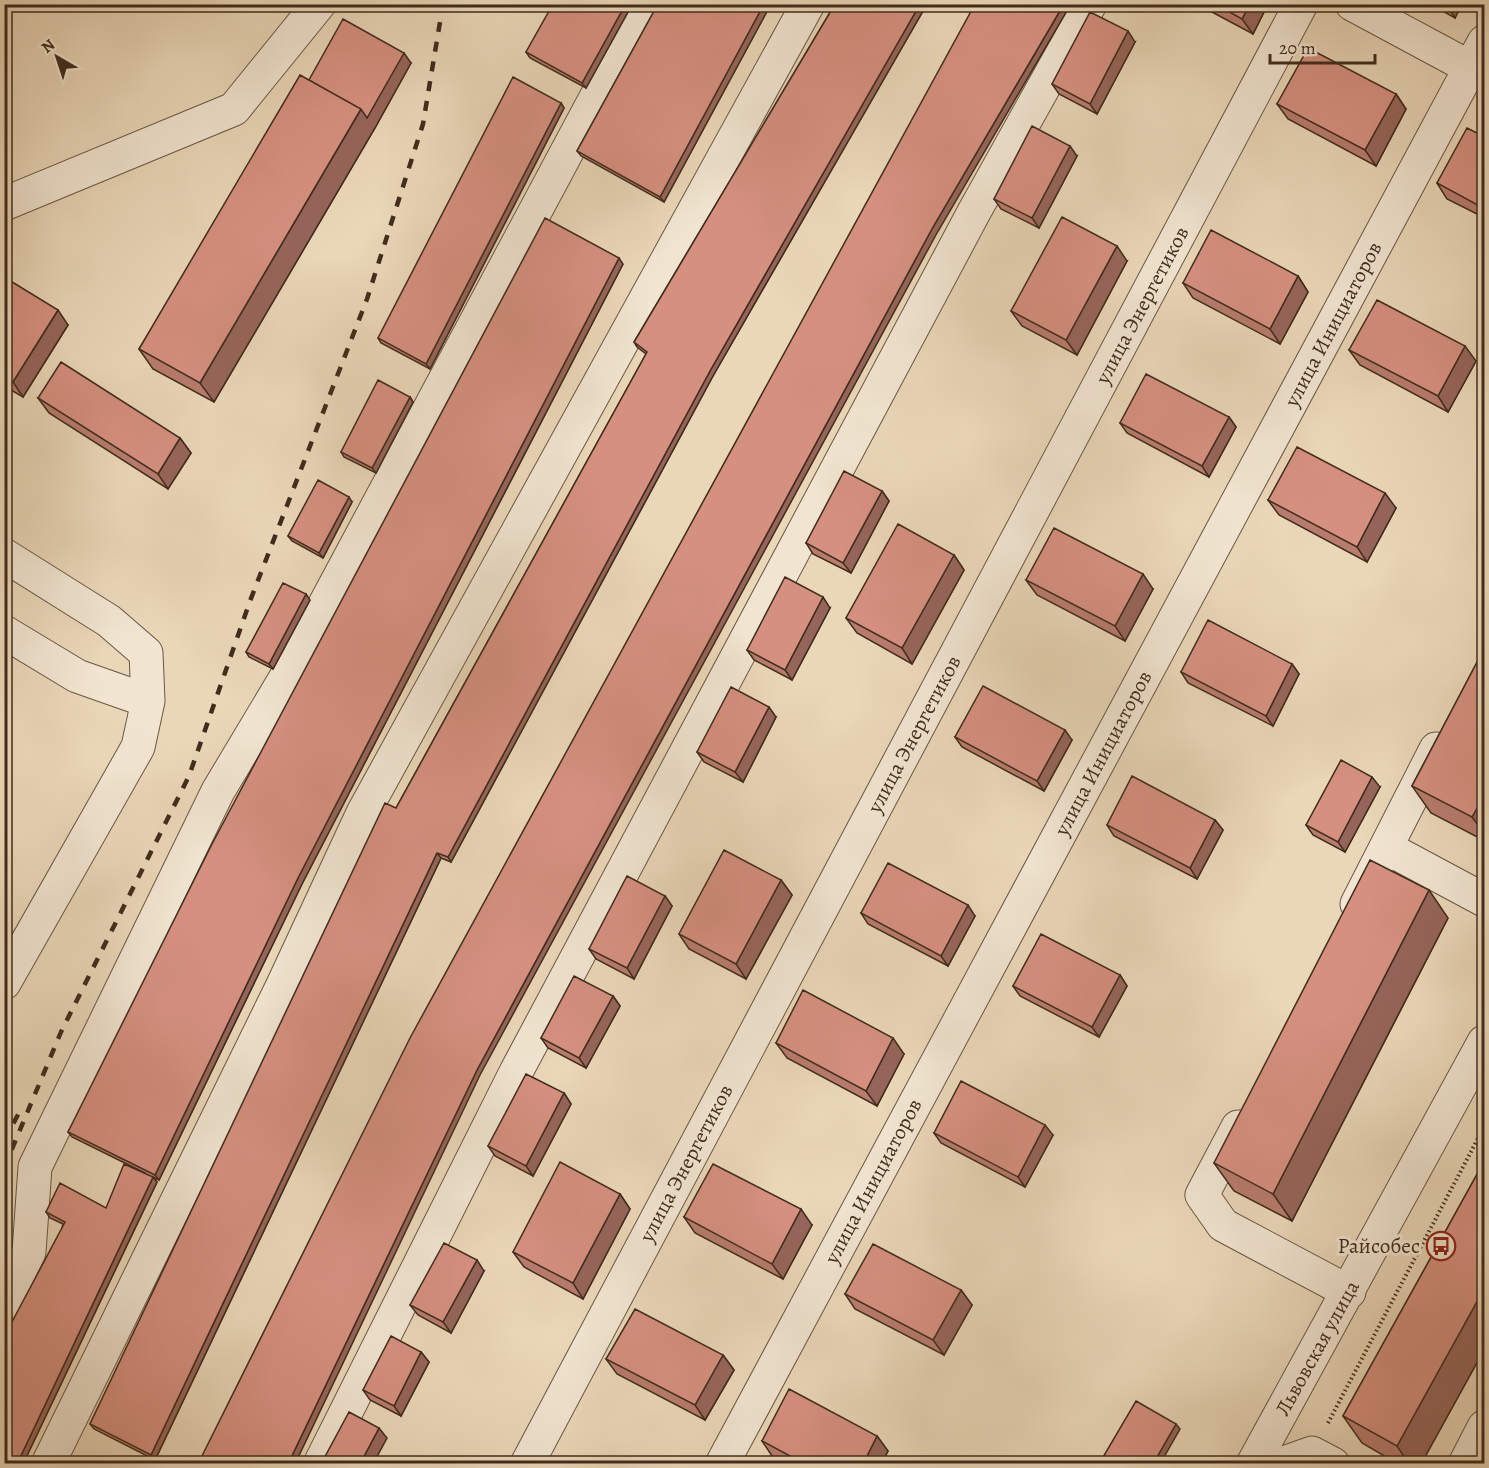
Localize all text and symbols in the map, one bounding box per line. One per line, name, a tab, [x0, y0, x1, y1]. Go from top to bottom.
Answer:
north arrow	[27, 27, 87, 87]
scale bar	[1270, 27, 1375, 65]
text: N	[37, 34, 60, 58]
text: 20 m	[1279, 36, 1316, 60]
street label: улица Энергетиков	[1088, 221, 1195, 390]
street label: улица Инициаторов	[1277, 237, 1388, 412]
street label: улица Энергетиков	[860, 650, 967, 819]
street label: улица Инициаторов	[1047, 666, 1158, 841]
street label: улица Энергетиков	[632, 1079, 739, 1248]
street label: улица Инициаторов	[817, 1094, 928, 1269]
bus stop icon: Райсобес	[1425, 1230, 1457, 1262]
place label: Райсобес	[1338, 1232, 1420, 1260]
street label: Львовская улица	[1268, 1275, 1366, 1421]

